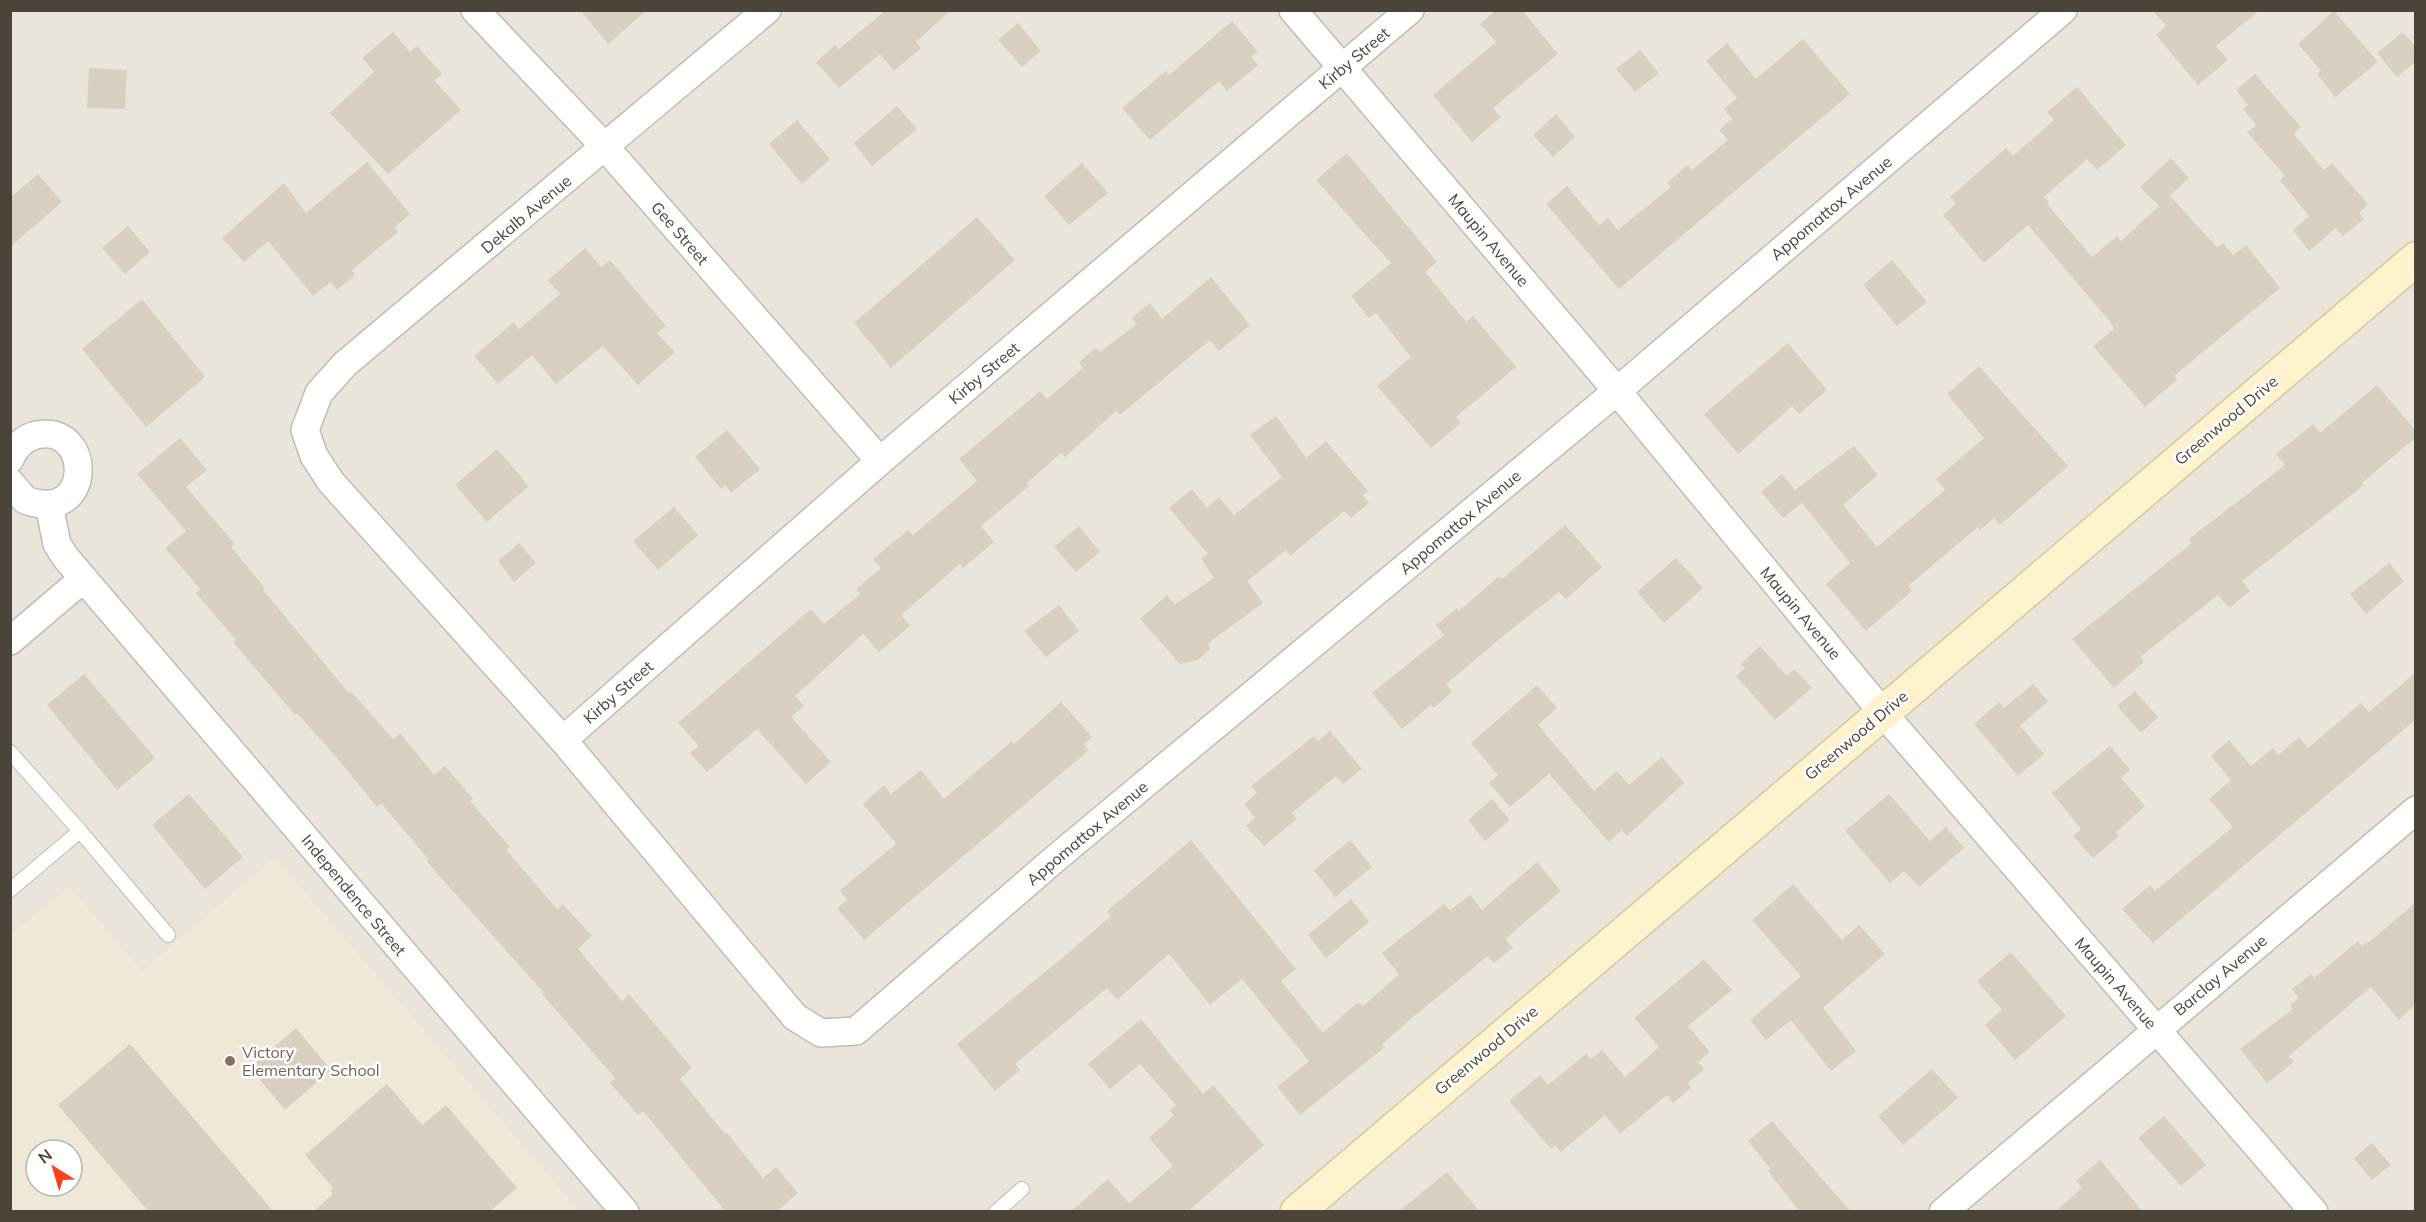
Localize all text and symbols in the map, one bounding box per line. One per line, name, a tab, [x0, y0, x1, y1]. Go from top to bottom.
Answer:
street label: Kirby Street	[1315, 22, 1394, 93]
street label: Appomattox Avenue	[1766, 151, 1896, 265]
street label: Dekalb Avenue	[477, 170, 575, 258]
street label: Maupin Avenue	[1444, 189, 1534, 291]
street label: Gee Street	[647, 197, 713, 269]
street label: Kirby Street	[945, 337, 1024, 408]
street label: Greenwood Drive	[2170, 371, 2282, 469]
street label: Appomattox Avenue	[1395, 465, 1525, 579]
street label: Maupin Avenue	[1756, 562, 1846, 664]
street label: Kirby Street	[579, 656, 657, 728]
street label: Greenwood Drive	[1800, 686, 1912, 784]
street label: Appomattox Avenue	[1022, 776, 1152, 890]
street label: Independence Street	[297, 830, 411, 960]
street label: Barclay Avenue	[2169, 930, 2271, 1020]
street label: Maupin Avenue	[2071, 933, 2161, 1033]
street label: Greenwood Drive	[1430, 1001, 1542, 1099]
place label: Victory Elementary School	[242, 1042, 380, 1080]
marker: Victory Elementary School	[223, 1054, 237, 1068]
north arrow	[24, 1138, 84, 1198]
text: N	[34, 1144, 56, 1168]

